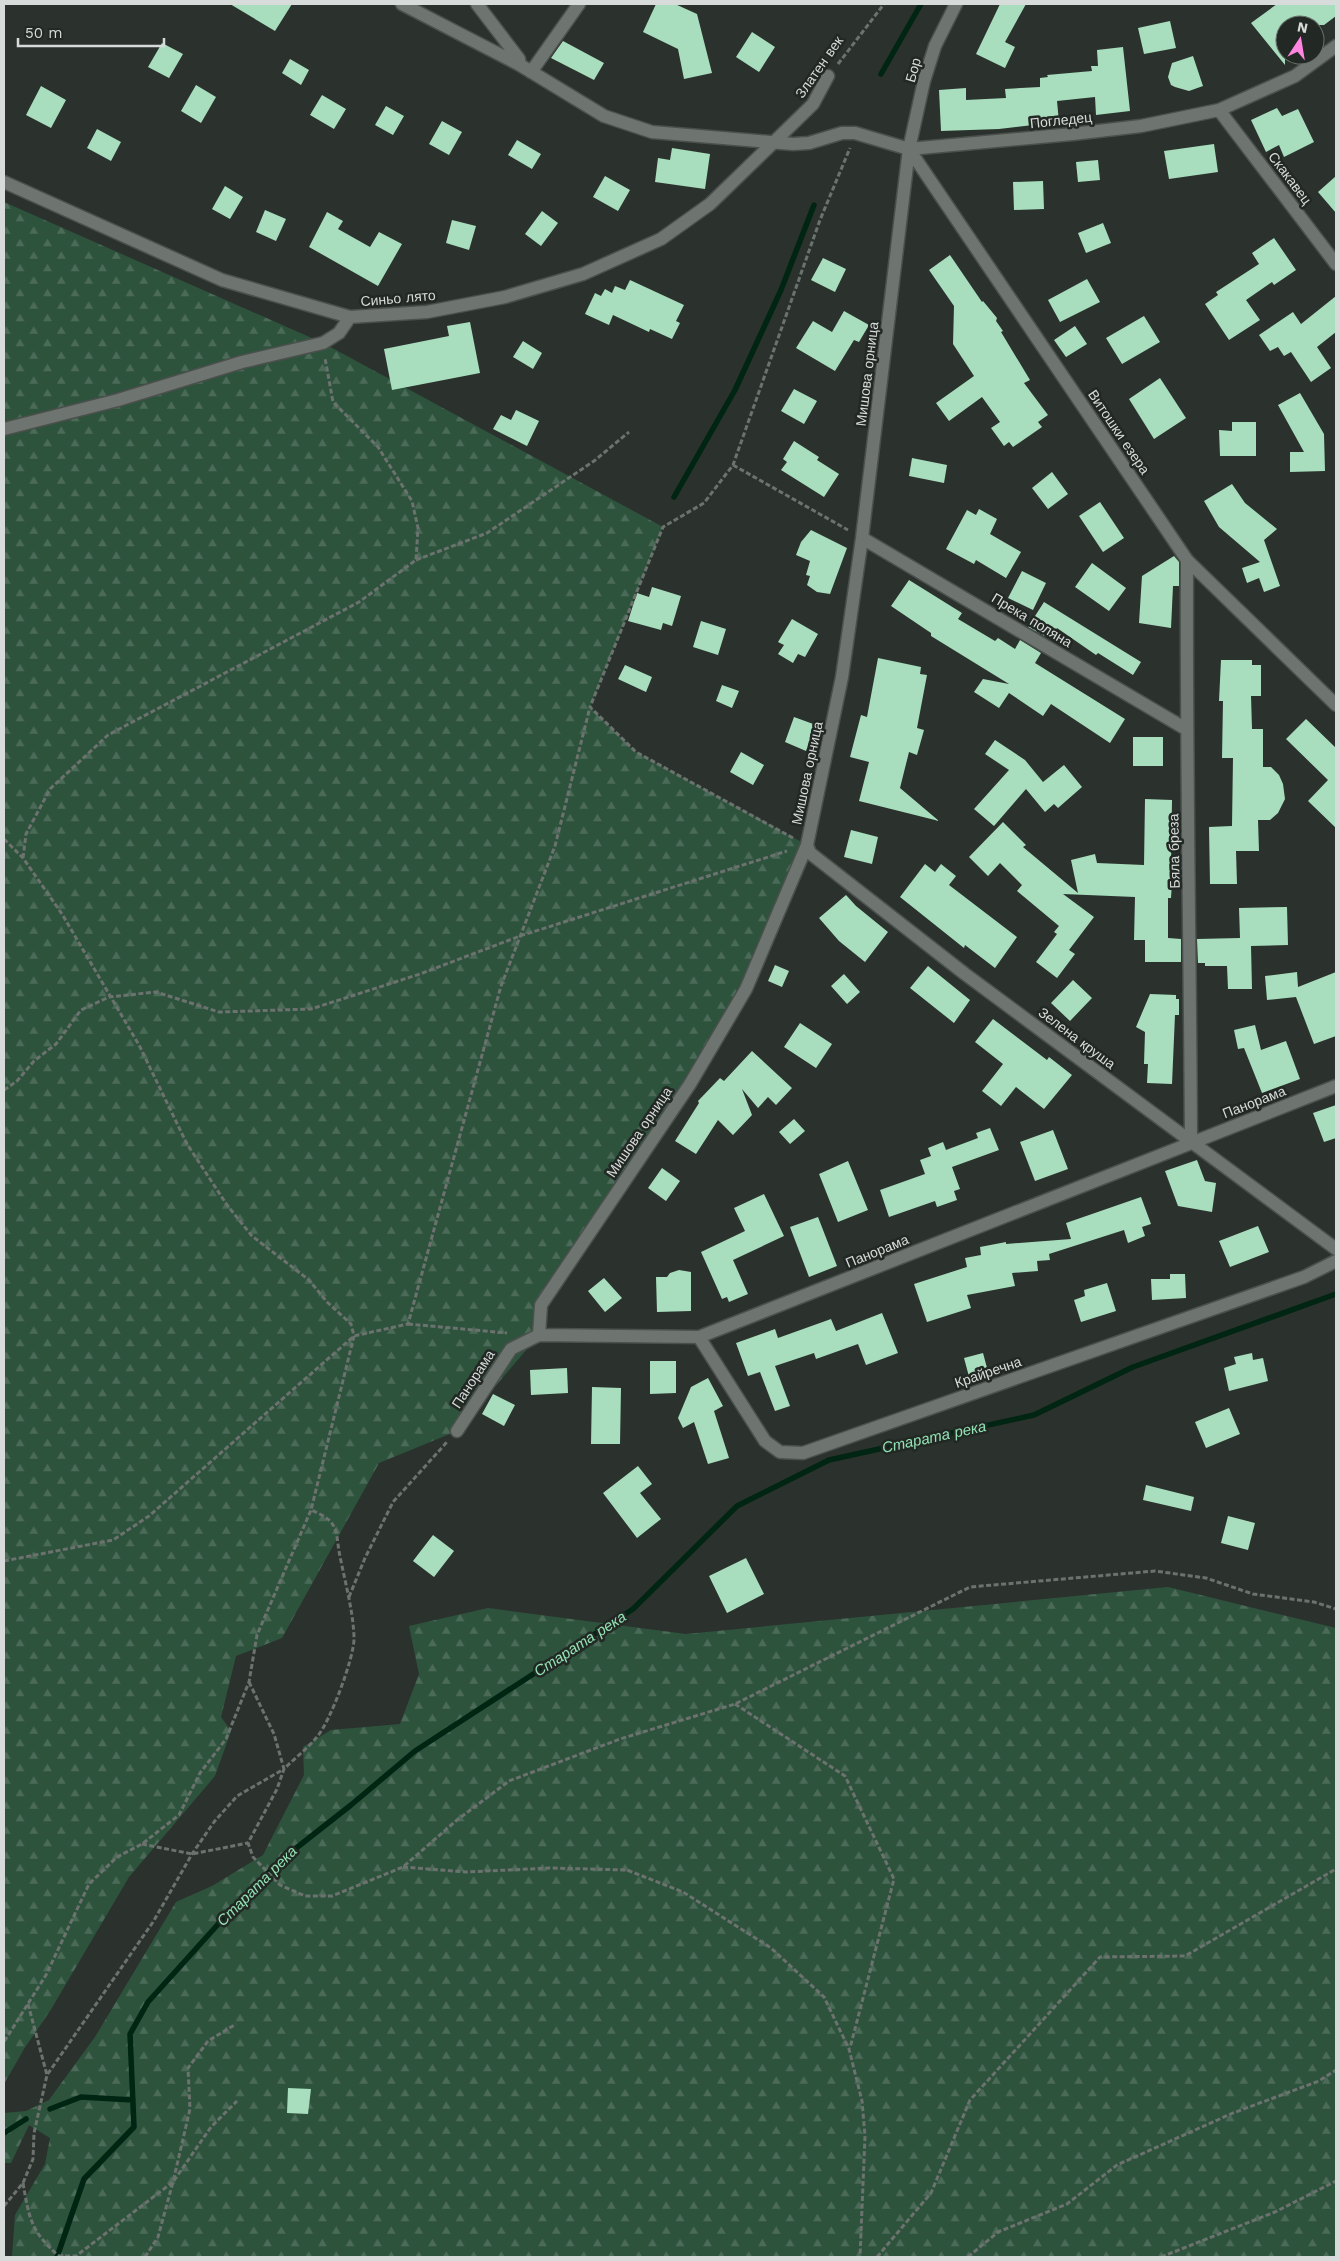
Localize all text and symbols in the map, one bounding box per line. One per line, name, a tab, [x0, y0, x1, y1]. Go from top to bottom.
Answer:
scale bar	[18, 15, 164, 47]
north arrow	[1275, 15, 1325, 65]
text: N	[1296, 18, 1309, 36]
text: 50 m	[25, 24, 62, 42]
street label: Златен век	[792, 32, 847, 101]
street label: Бор	[902, 56, 924, 84]
street label: Погледец	[1029, 109, 1093, 131]
street label: Скакавец	[1265, 149, 1315, 207]
street label: Синьо лято	[360, 287, 436, 309]
street label: Мишова орница	[853, 321, 881, 427]
street label: Витошки езера	[1085, 387, 1153, 477]
street label: Прека поляна	[989, 590, 1075, 650]
street label: Мишова орница	[788, 720, 826, 826]
street label: Бяла бреза	[1165, 813, 1183, 889]
street label: Зелена круша	[1036, 1004, 1119, 1072]
street label: Панорама	[1220, 1083, 1288, 1121]
street label: Мишова орница	[603, 1084, 675, 1180]
street label: Панорама	[843, 1231, 911, 1271]
street label: Панорама	[448, 1347, 498, 1411]
street label: Крайречна	[953, 1353, 1024, 1391]
water label: Старата река	[880, 1417, 988, 1457]
water label: Старата река	[531, 1608, 629, 1680]
water label: Старата река	[213, 1842, 301, 1930]

